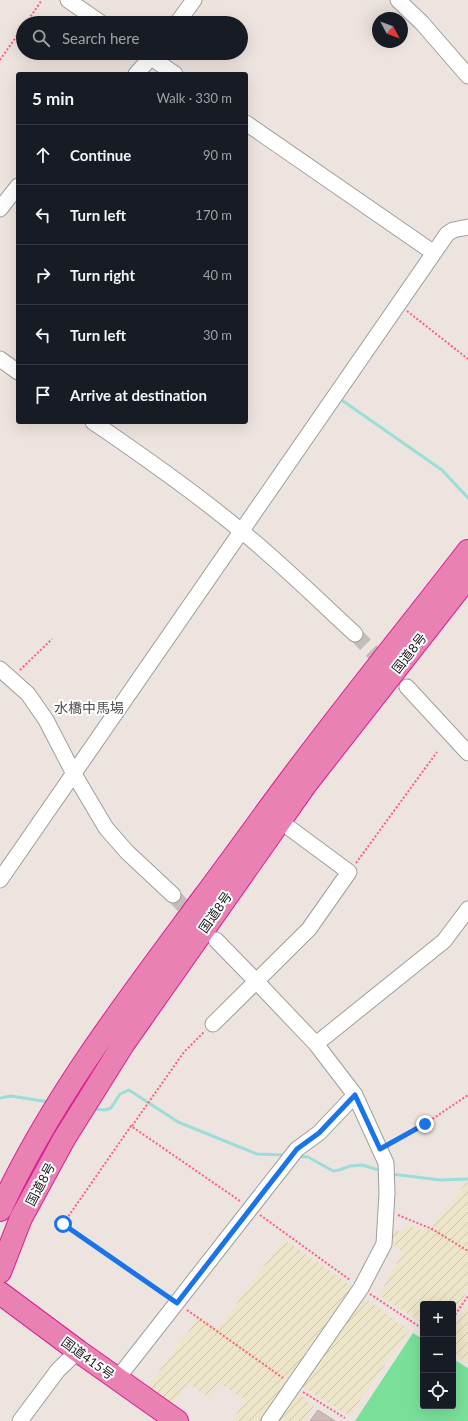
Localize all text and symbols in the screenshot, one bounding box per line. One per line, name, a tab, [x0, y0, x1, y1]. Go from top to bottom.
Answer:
north arrow	[372, 12, 408, 48]
search box	[16, 16, 248, 60]
icon: search	[30, 27, 52, 49]
text: Search here	[62, 29, 139, 47]
text: 5 min	[32, 88, 74, 109]
text: Walk · 330 m	[156, 90, 232, 106]
icon: ahead	[32, 144, 54, 166]
text: Continue	[70, 146, 131, 164]
text: 90 m	[203, 147, 232, 163]
icon: left	[32, 204, 54, 226]
text: Turn left	[70, 206, 126, 224]
text: 170 m	[195, 207, 232, 223]
icon: right	[32, 264, 54, 286]
text: Turn right	[70, 266, 135, 284]
text: 40 m	[203, 267, 232, 283]
icon: left	[32, 324, 54, 346]
text: Turn left	[70, 326, 126, 344]
text: 30 m	[203, 327, 232, 343]
icon: arrive	[32, 384, 54, 406]
text: Arrive at destination	[70, 386, 207, 404]
street label: 国道8号	[388, 630, 430, 676]
district label: 水橋中馬場	[54, 699, 124, 716]
street label: 国道8号	[195, 888, 235, 936]
route end	[416, 1115, 434, 1133]
street label: 国道8号	[22, 1160, 58, 1208]
route start	[54, 1215, 72, 1233]
map controls	[420, 1301, 456, 1409]
button: +	[420, 1301, 456, 1337]
street label: 国道415号	[58, 1333, 118, 1383]
button: −	[420, 1337, 456, 1373]
button: locate	[420, 1373, 456, 1409]

